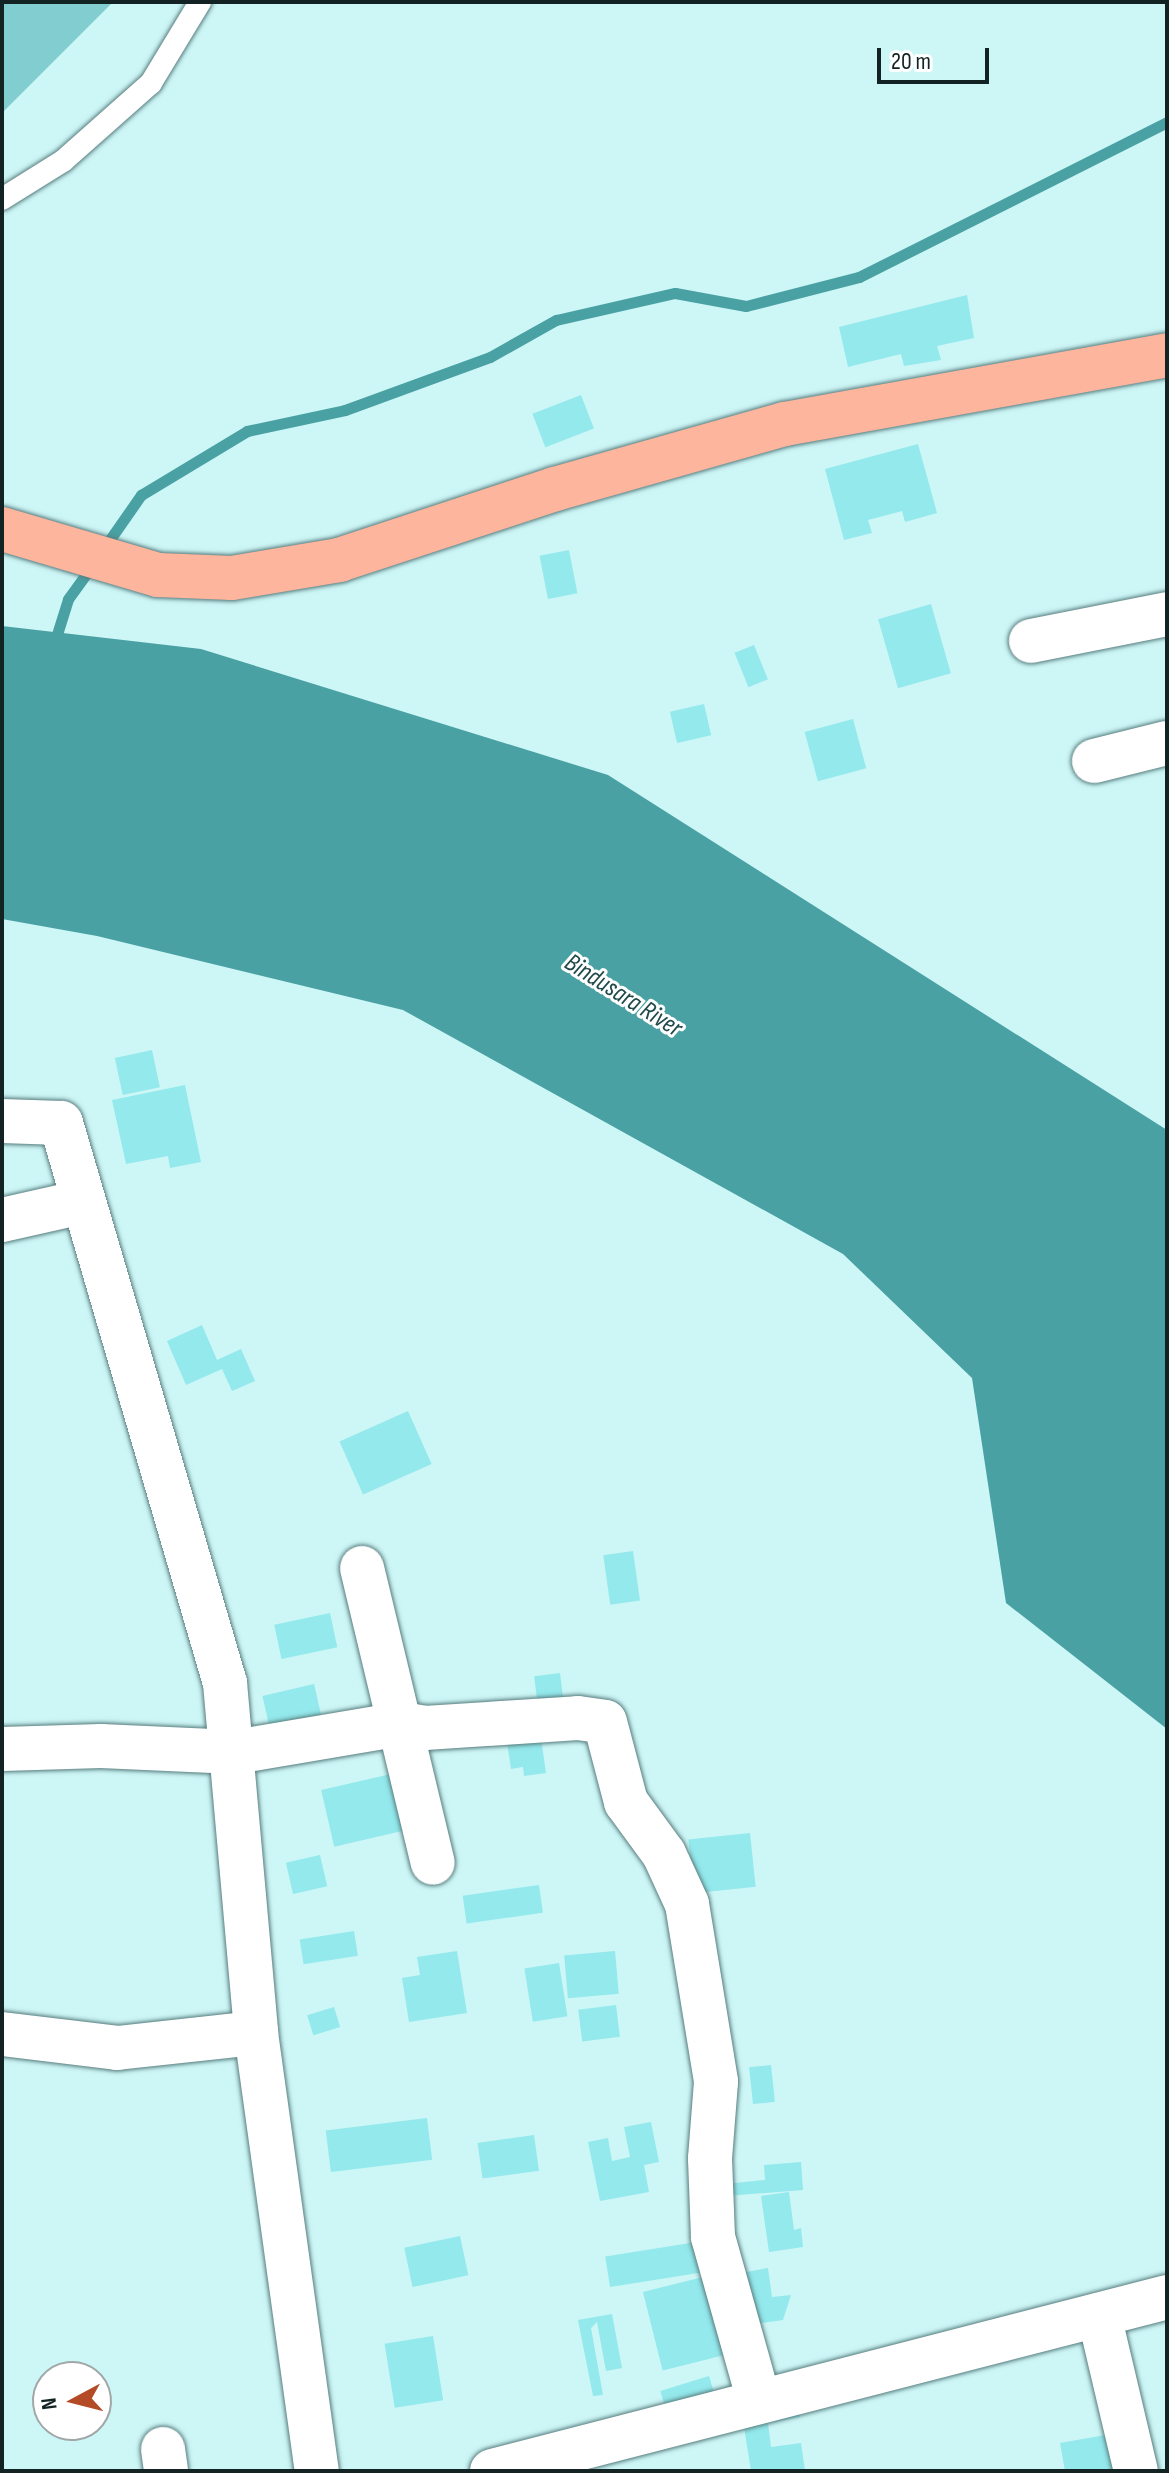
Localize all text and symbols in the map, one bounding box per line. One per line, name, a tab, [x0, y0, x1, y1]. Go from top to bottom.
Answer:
scale bar	[881, 32, 993, 82]
text: 20 m	[891, 47, 931, 76]
water label: Bindusara River	[558, 948, 688, 1044]
north arrow	[32, 2361, 112, 2441]
text: N	[36, 2396, 64, 2411]

